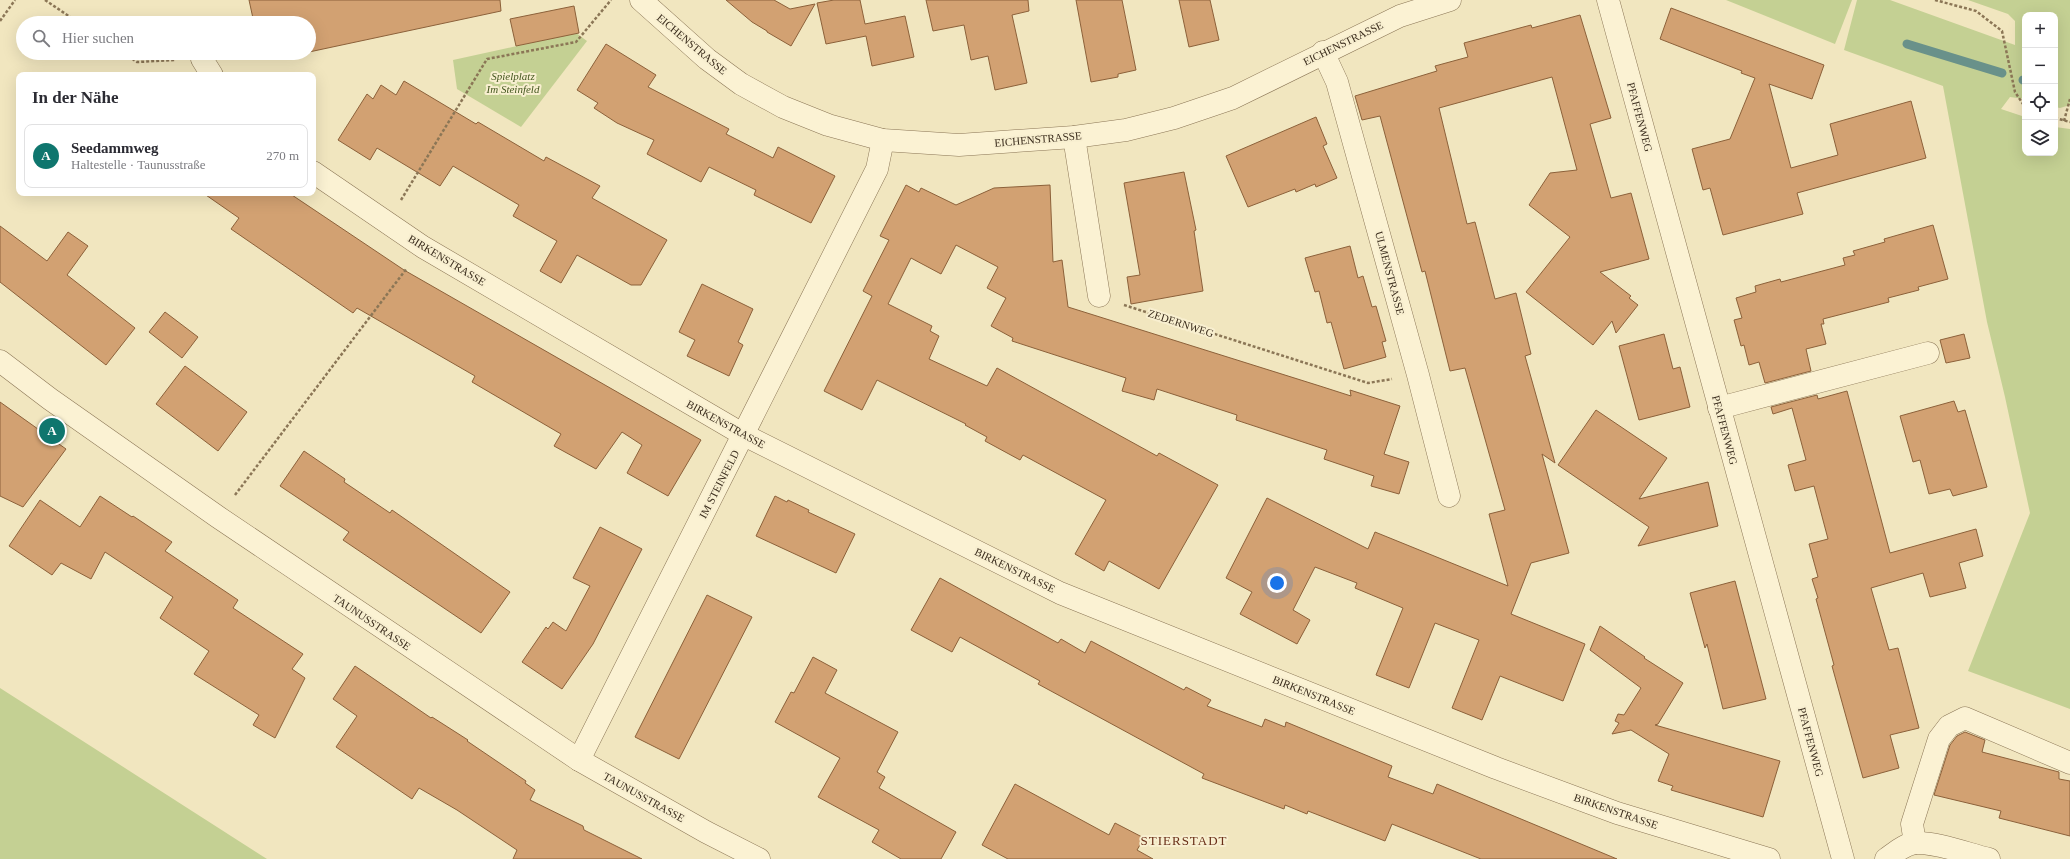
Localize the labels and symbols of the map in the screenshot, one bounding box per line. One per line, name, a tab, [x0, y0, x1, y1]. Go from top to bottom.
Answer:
street label: EICHENSTRASSE	[655, 11, 730, 77]
street label: EICHENSTRASSE	[1301, 18, 1385, 68]
park label: Spielplatz Im Steinfeld	[486, 70, 540, 95]
street label: PFAFFENWEG	[1625, 81, 1655, 153]
street label: EICHENSTRASSE	[994, 129, 1082, 149]
street label: ULMENSTRASSE	[1373, 230, 1407, 316]
street label: BIRKENSTRASSE	[406, 232, 488, 288]
street label: ZEDERNWEG	[1147, 307, 1215, 339]
street label: PFAFFENWEG	[1710, 394, 1740, 466]
street label: BIRKENSTRASSE	[685, 397, 768, 451]
pin: A	[39, 416, 65, 446]
street label: IM STEINFELD	[697, 448, 741, 520]
street label: BIRKENSTRASSE	[973, 545, 1057, 595]
your location	[1267, 573, 1287, 593]
street label: TAUNUSSTRASSE	[331, 592, 413, 653]
street label: BIRKENSTRASSE	[1271, 673, 1357, 717]
street label: PFAFFENWEG	[1796, 706, 1826, 778]
street label: TAUNUSSTRASSE	[601, 770, 687, 824]
street label: BIRKENSTRASSE	[1572, 791, 1660, 831]
district label: STIERSTADT	[1141, 833, 1227, 848]

